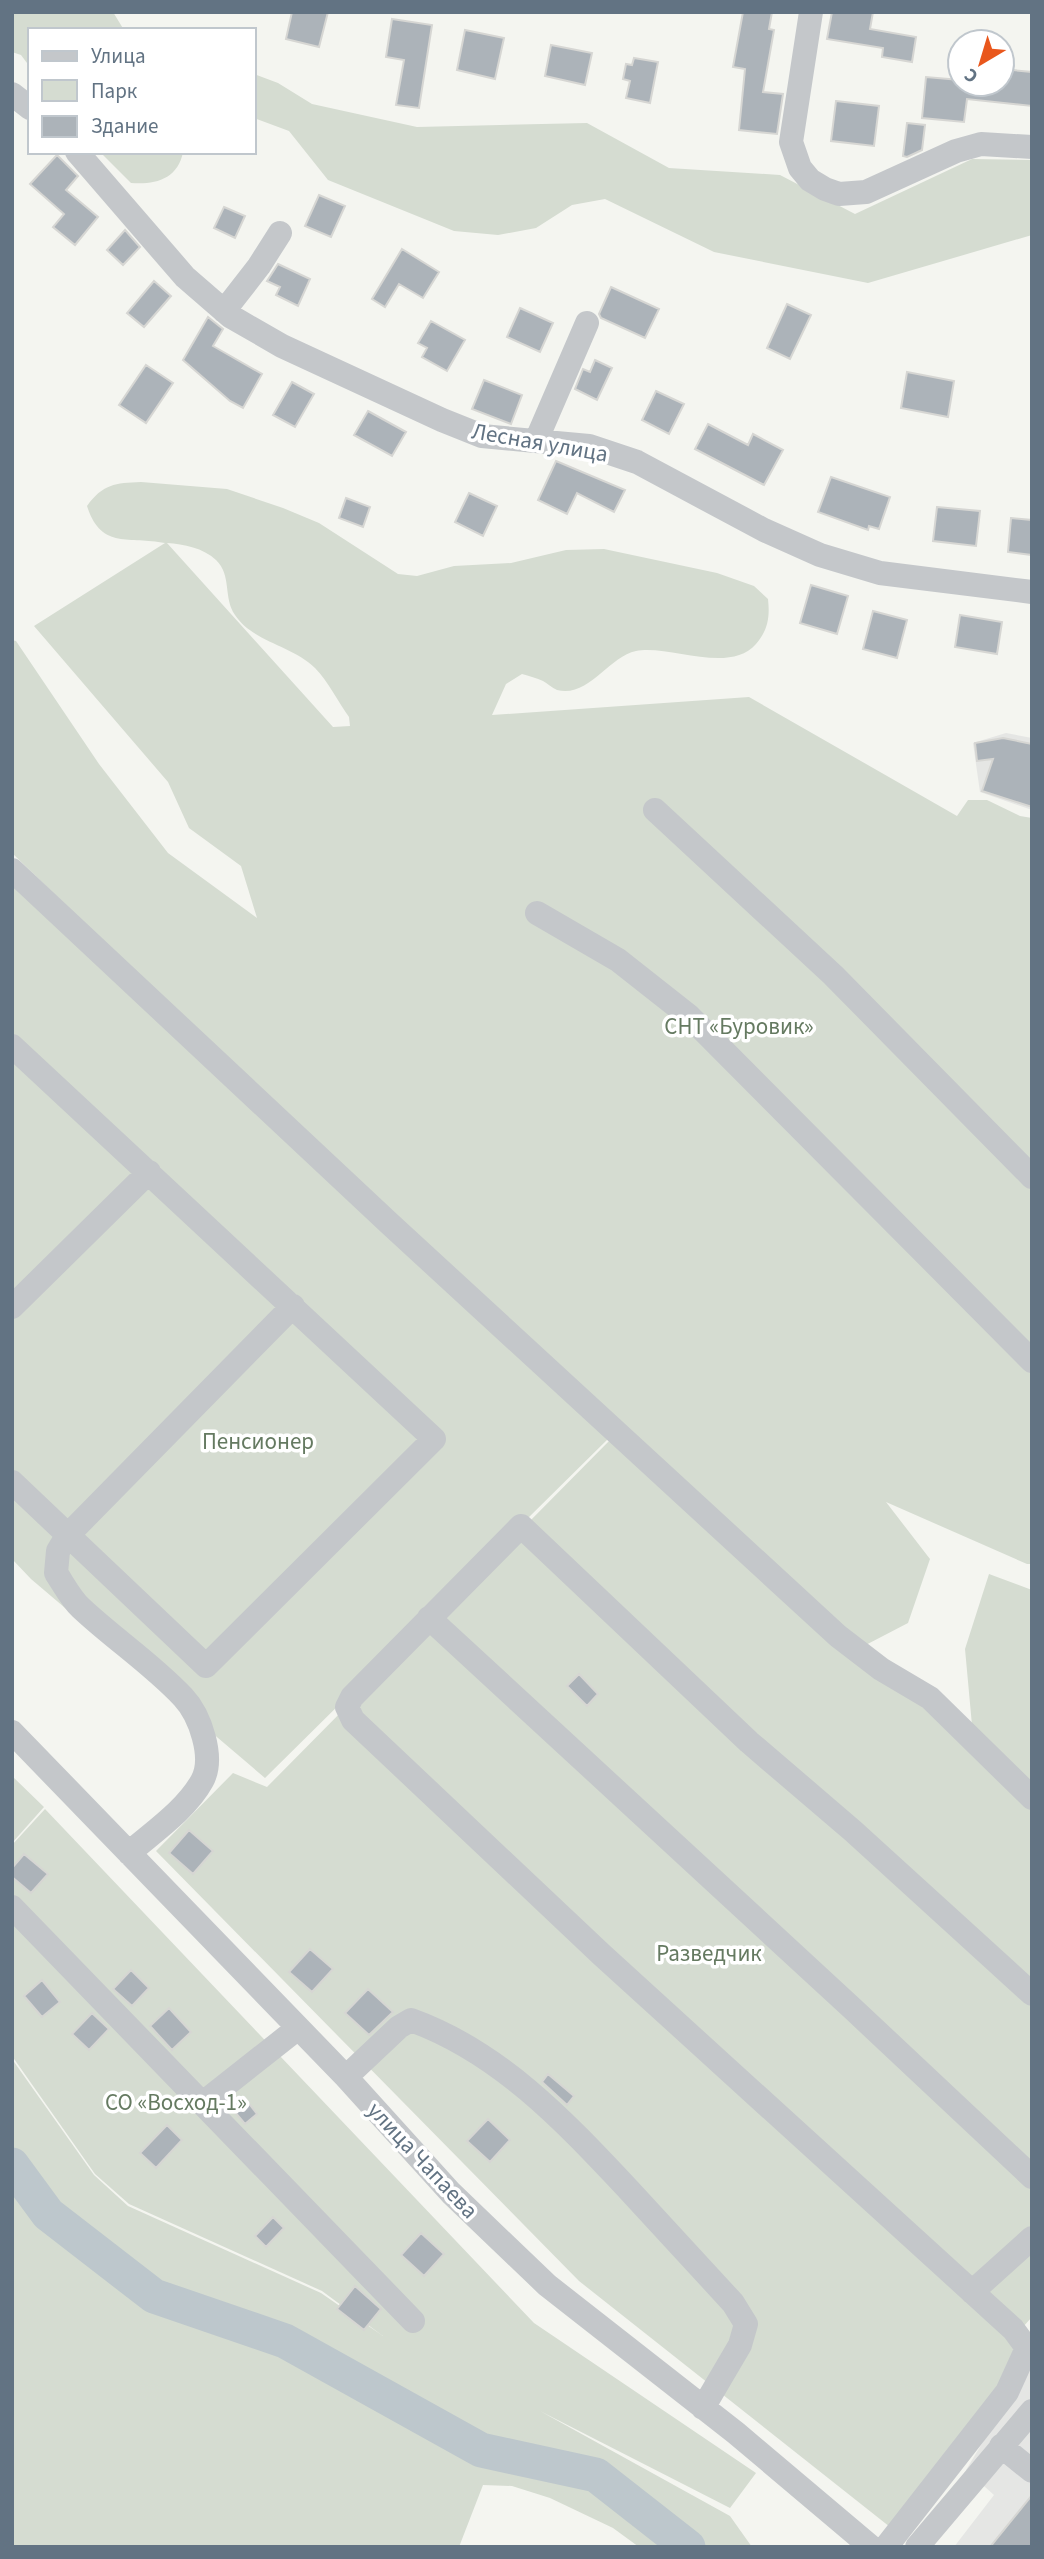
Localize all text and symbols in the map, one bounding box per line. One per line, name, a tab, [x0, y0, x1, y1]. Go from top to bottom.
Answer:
legend	[28, 28, 256, 154]
north arrow	[946, 28, 1016, 98]
text: Улица	[91, 41, 146, 71]
text: С	[959, 61, 984, 89]
text: Парк	[91, 76, 138, 106]
text: Здание	[91, 111, 159, 141]
street label: Лесная улица	[469, 414, 611, 471]
park label: СНТ «Буровик»	[664, 1010, 814, 1043]
park label: Пенсионер	[202, 1425, 314, 1458]
park label: Разведчик	[656, 1937, 762, 1970]
park label: СО «Восход-1»	[105, 2086, 247, 2119]
street label: улица Чапаева	[360, 2095, 486, 2226]

